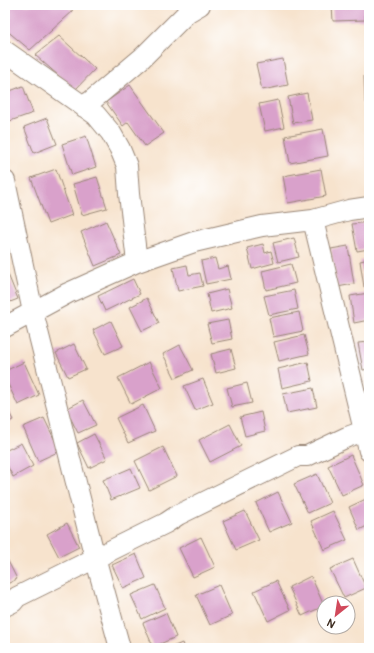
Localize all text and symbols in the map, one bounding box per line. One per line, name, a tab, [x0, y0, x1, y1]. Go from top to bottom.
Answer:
north arrow	[316, 595, 356, 635]
text: N	[324, 615, 338, 631]

